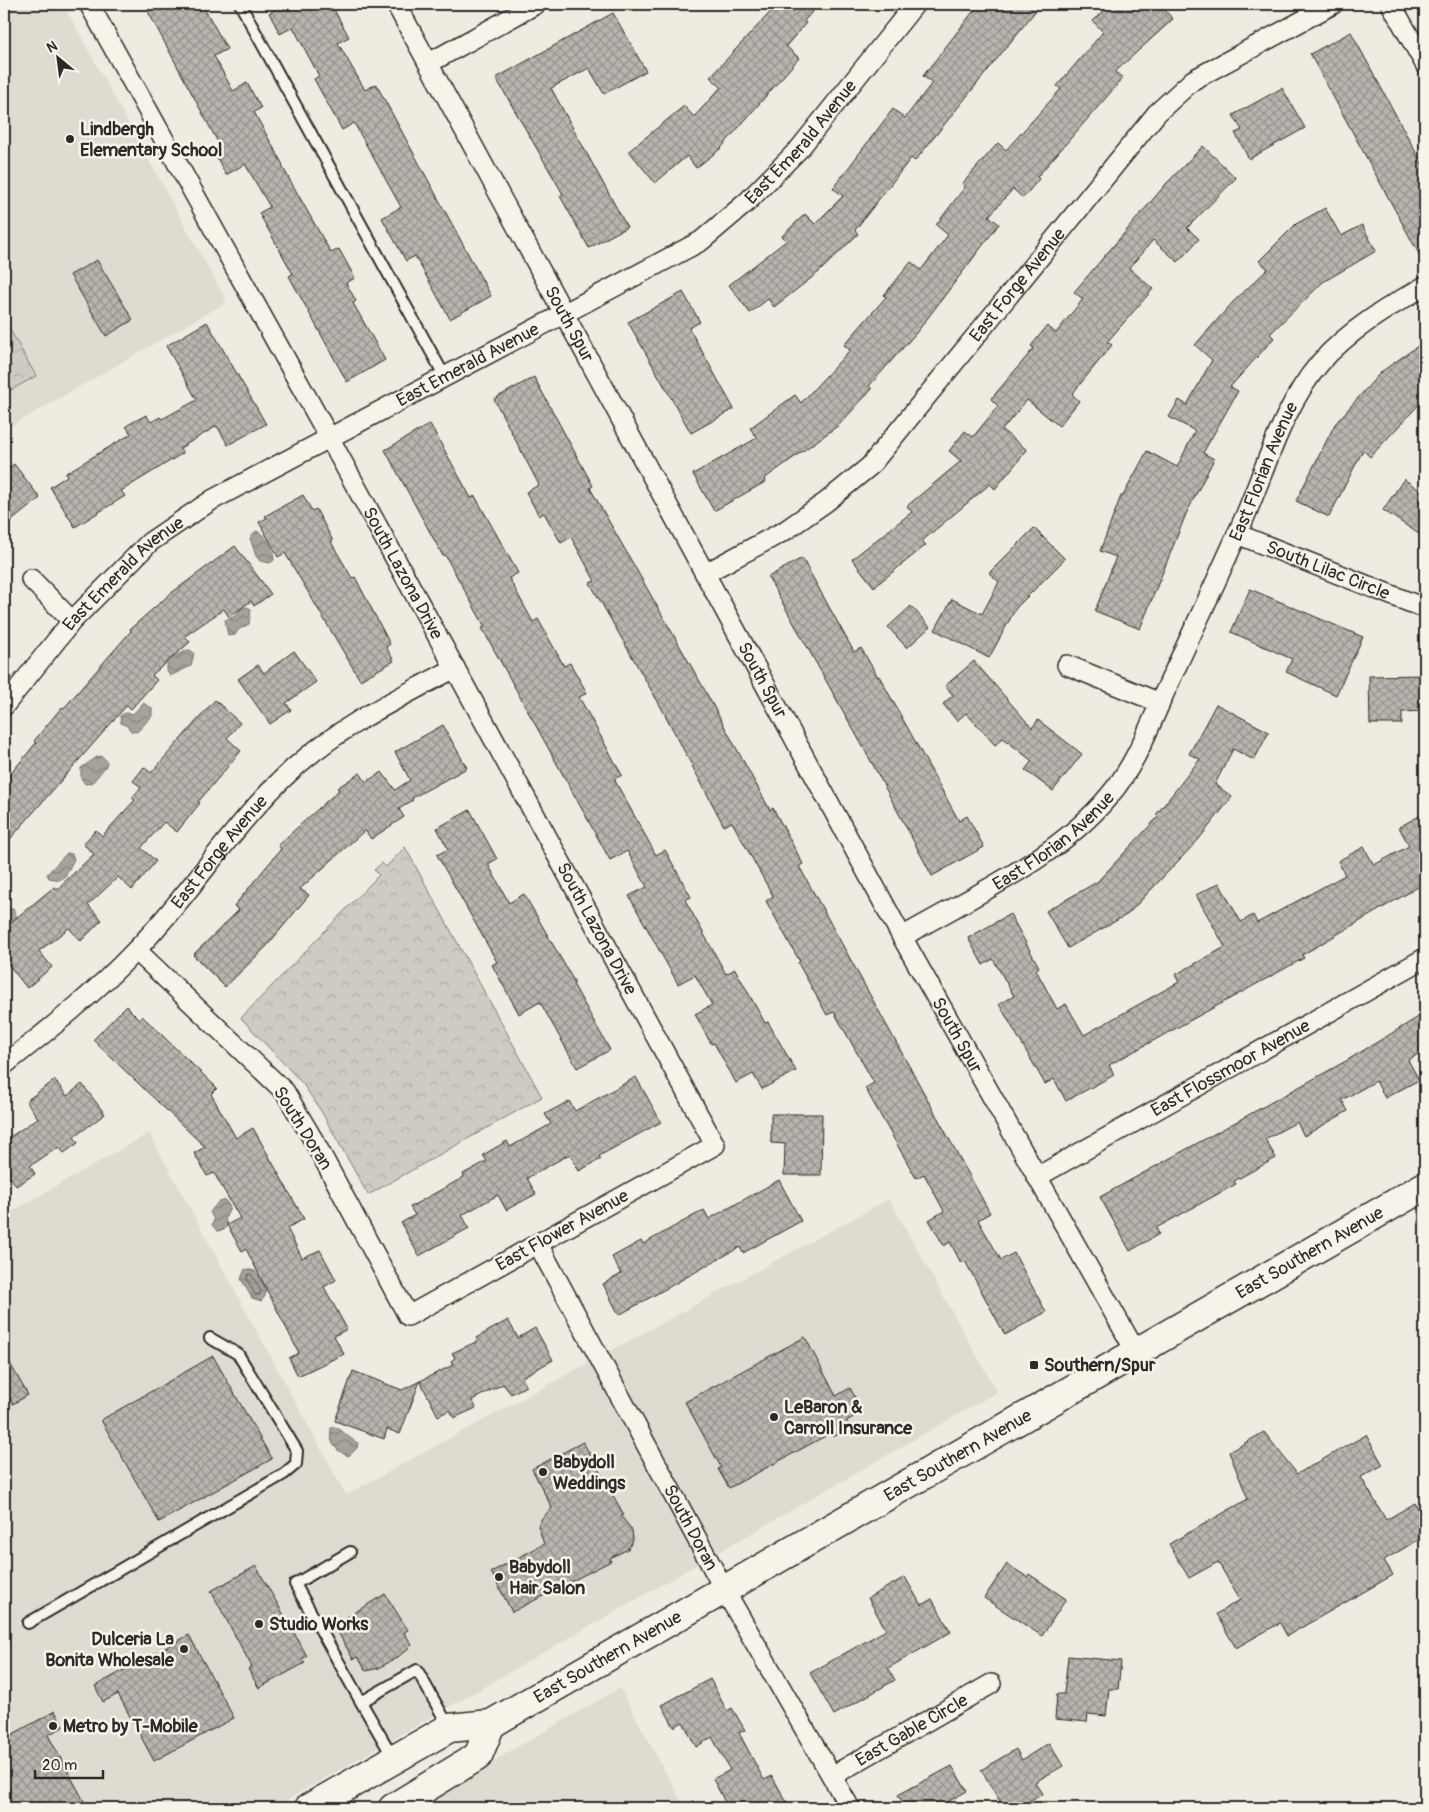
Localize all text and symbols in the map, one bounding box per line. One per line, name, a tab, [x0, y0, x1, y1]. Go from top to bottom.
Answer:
north arrow	[32, 32, 82, 82]
text: N	[44, 37, 60, 57]
street label: East Emerald Avenue	[740, 75, 862, 209]
place label: Lindbergh Elementary School	[80, 118, 222, 162]
marker: Lindbergh Elementary School	[64, 133, 76, 145]
street label: East Forge Avenue	[965, 223, 1071, 347]
street label: South Spur	[539, 282, 599, 367]
street label: East Emerald Avenue	[392, 318, 543, 412]
street label: East Florian Avenue	[1225, 398, 1304, 545]
street label: South Lazona Drive	[357, 503, 448, 644]
street label: East Emerald Avenue	[58, 511, 189, 636]
street label: South Lilac Circle	[1263, 536, 1393, 605]
street label: South Spur	[732, 638, 792, 723]
street label: East Florian Avenue	[989, 787, 1120, 896]
street label: East Forge Avenue	[166, 790, 273, 914]
street label: South Lazona Drive	[551, 859, 642, 999]
street label: South Spur	[926, 993, 988, 1078]
street label: East Flossmoor Avenue	[1147, 1014, 1314, 1122]
street label: South Doran	[268, 1082, 337, 1174]
street label: East Flower Avenue	[492, 1184, 633, 1276]
street label: East Southern Avenue	[1232, 1201, 1388, 1305]
place label: Southern/Spur	[1044, 1354, 1156, 1377]
marker: Southern/Spur	[1028, 1359, 1040, 1371]
place label: LeBaron & Carroll Insurance	[784, 1396, 913, 1440]
street label: East Southern Avenue	[880, 1404, 1036, 1507]
marker: LeBaron & Carroll Insurance	[768, 1411, 780, 1423]
place label: Babydoll Weddings	[553, 1451, 626, 1495]
marker: Babydoll Weddings	[537, 1466, 549, 1478]
street label: South Doran	[658, 1481, 723, 1575]
place label: Babydoll Hair Salon	[509, 1556, 585, 1600]
marker: Babydoll Hair Salon	[493, 1571, 505, 1583]
street label: East Southern Avenue	[530, 1606, 686, 1709]
place label: Studio Works	[269, 1613, 369, 1636]
marker: Studio Works	[253, 1618, 265, 1630]
place label: Dulceria La Bonita Wholesale	[45, 1628, 175, 1672]
marker: Dulceria La Bonita Wholesale	[178, 1643, 190, 1655]
street label: East Gable Circle	[851, 1689, 972, 1772]
place label: Metro by T-Mobile	[63, 1715, 199, 1738]
marker: Metro by T-Mobile	[47, 1720, 59, 1732]
scale bar	[35, 1747, 102, 1779]
text: 20 m	[42, 1756, 77, 1775]

